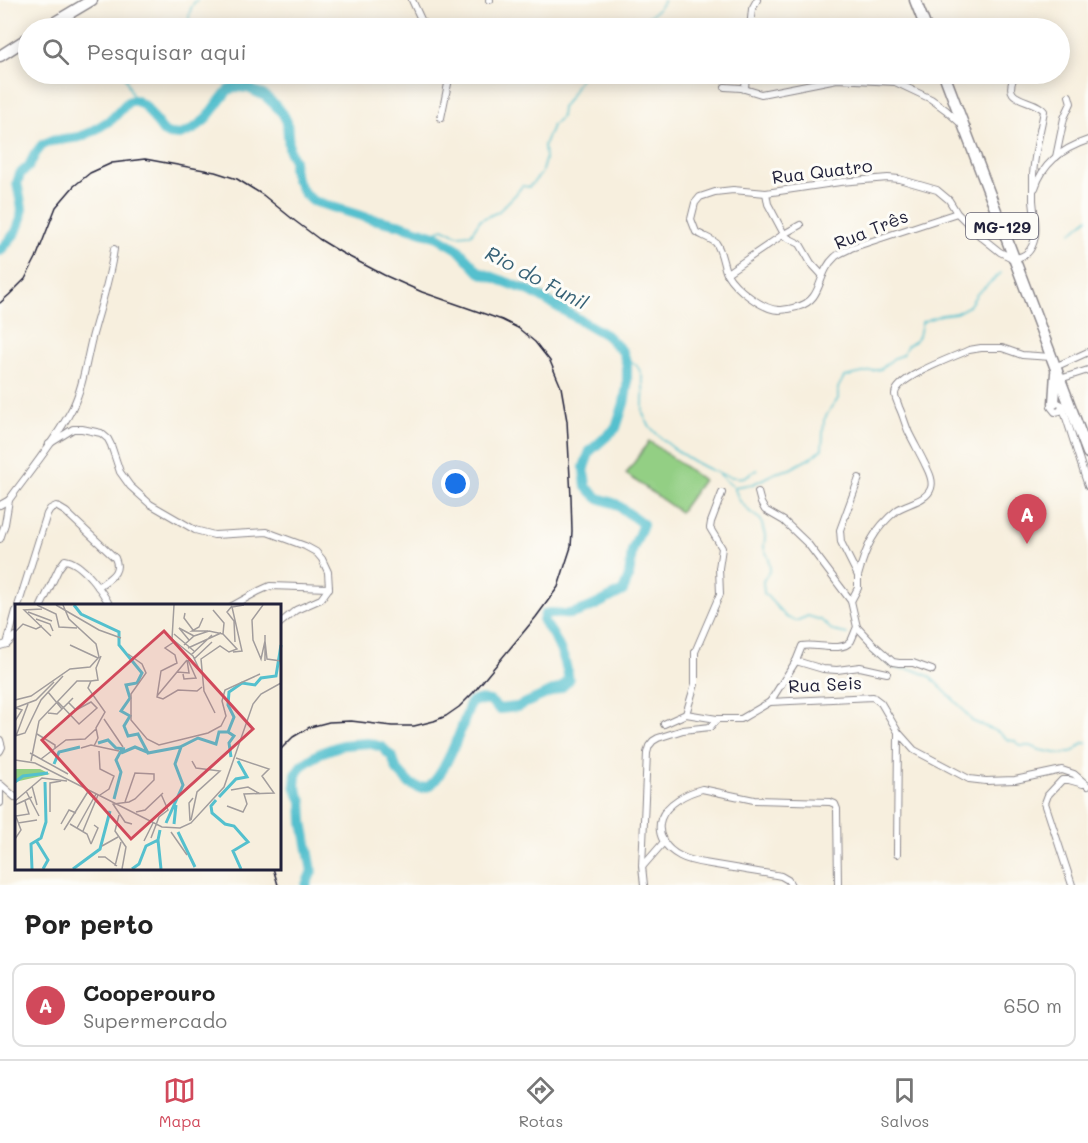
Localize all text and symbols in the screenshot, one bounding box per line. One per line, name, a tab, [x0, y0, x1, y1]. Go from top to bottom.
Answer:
search box	[18, 18, 1070, 84]
icon: search	[39, 35, 72, 68]
text: Pesquisar aqui	[87, 37, 247, 66]
street label: Rua Quatro	[770, 153, 874, 189]
street label: Rua Três	[830, 203, 912, 255]
road number: MG-129	[966, 213, 1038, 239]
water label: Rio do Funil	[481, 239, 593, 315]
your location	[441, 469, 470, 498]
pin: A	[1008, 494, 1046, 544]
inset map	[15, 604, 280, 870]
street label: Rua Seis	[787, 670, 863, 698]
text: Por perto	[24, 907, 153, 941]
text: Cooperouro	[83, 978, 215, 1007]
text: A	[39, 992, 52, 1018]
text: 650 m	[1004, 992, 1062, 1018]
text: Supermercado	[83, 1007, 227, 1033]
tab: Mapa	[159, 1074, 201, 1131]
tab: Rotas	[519, 1074, 563, 1131]
tab: Salvos	[881, 1074, 929, 1131]

